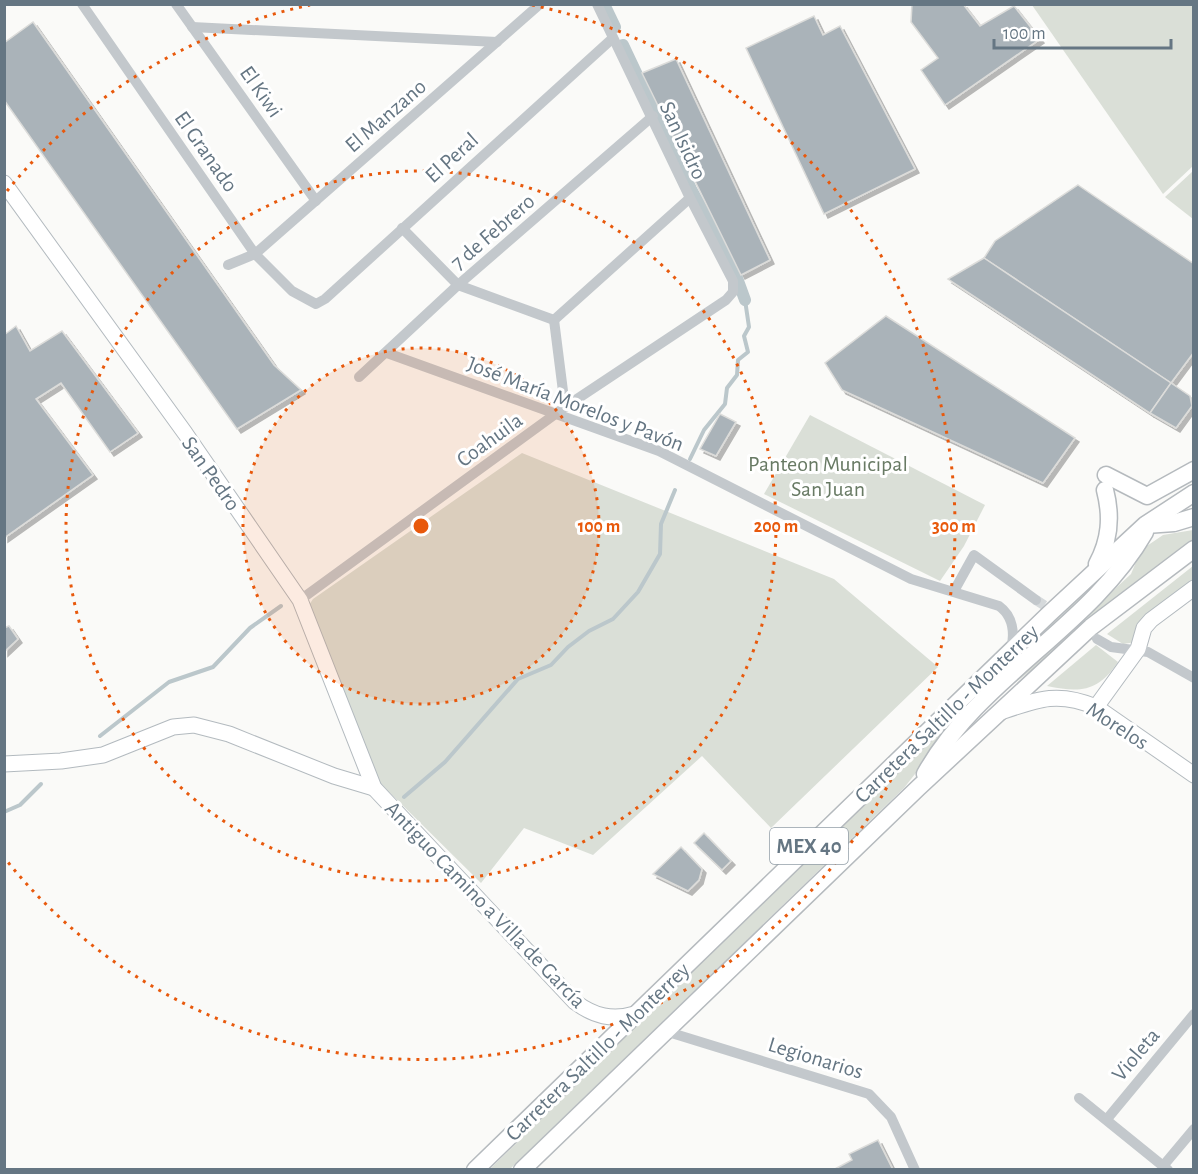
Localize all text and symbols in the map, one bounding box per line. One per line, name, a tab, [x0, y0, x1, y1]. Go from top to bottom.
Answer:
scale bar	[994, 12, 1171, 50]
text: 100 m	[1003, 25, 1046, 43]
street label: El Kiwi	[236, 62, 287, 121]
street label: El Manzano	[341, 75, 430, 157]
street label: San Isidro	[656, 98, 711, 183]
street label: El Granado	[171, 107, 242, 196]
street label: El Peral	[421, 129, 482, 187]
street label: 7 de Febrero	[447, 190, 539, 274]
street label: José María Morelos y Pavón	[464, 352, 687, 455]
street label: Coahuila	[453, 409, 527, 471]
street label: San Pedro	[178, 433, 245, 515]
park label: Panteon Municipal San Juan	[748, 453, 908, 500]
centre of rings	[411, 516, 431, 536]
text: 100 m	[578, 518, 620, 536]
text: 200 m	[754, 518, 798, 536]
text: 300 m	[932, 518, 976, 536]
street label: Carretera Saltillo - Monterrey	[850, 620, 1043, 807]
street label: Morelos	[1082, 698, 1152, 754]
street label: Antiguo Camino a Villa de García	[381, 797, 590, 1012]
road number: MEX 40	[770, 828, 848, 864]
street label: Carretera Saltillo - Monterrey	[501, 958, 694, 1145]
street label: Violeta	[1108, 1024, 1164, 1085]
street label: Legionarios	[766, 1033, 866, 1083]

